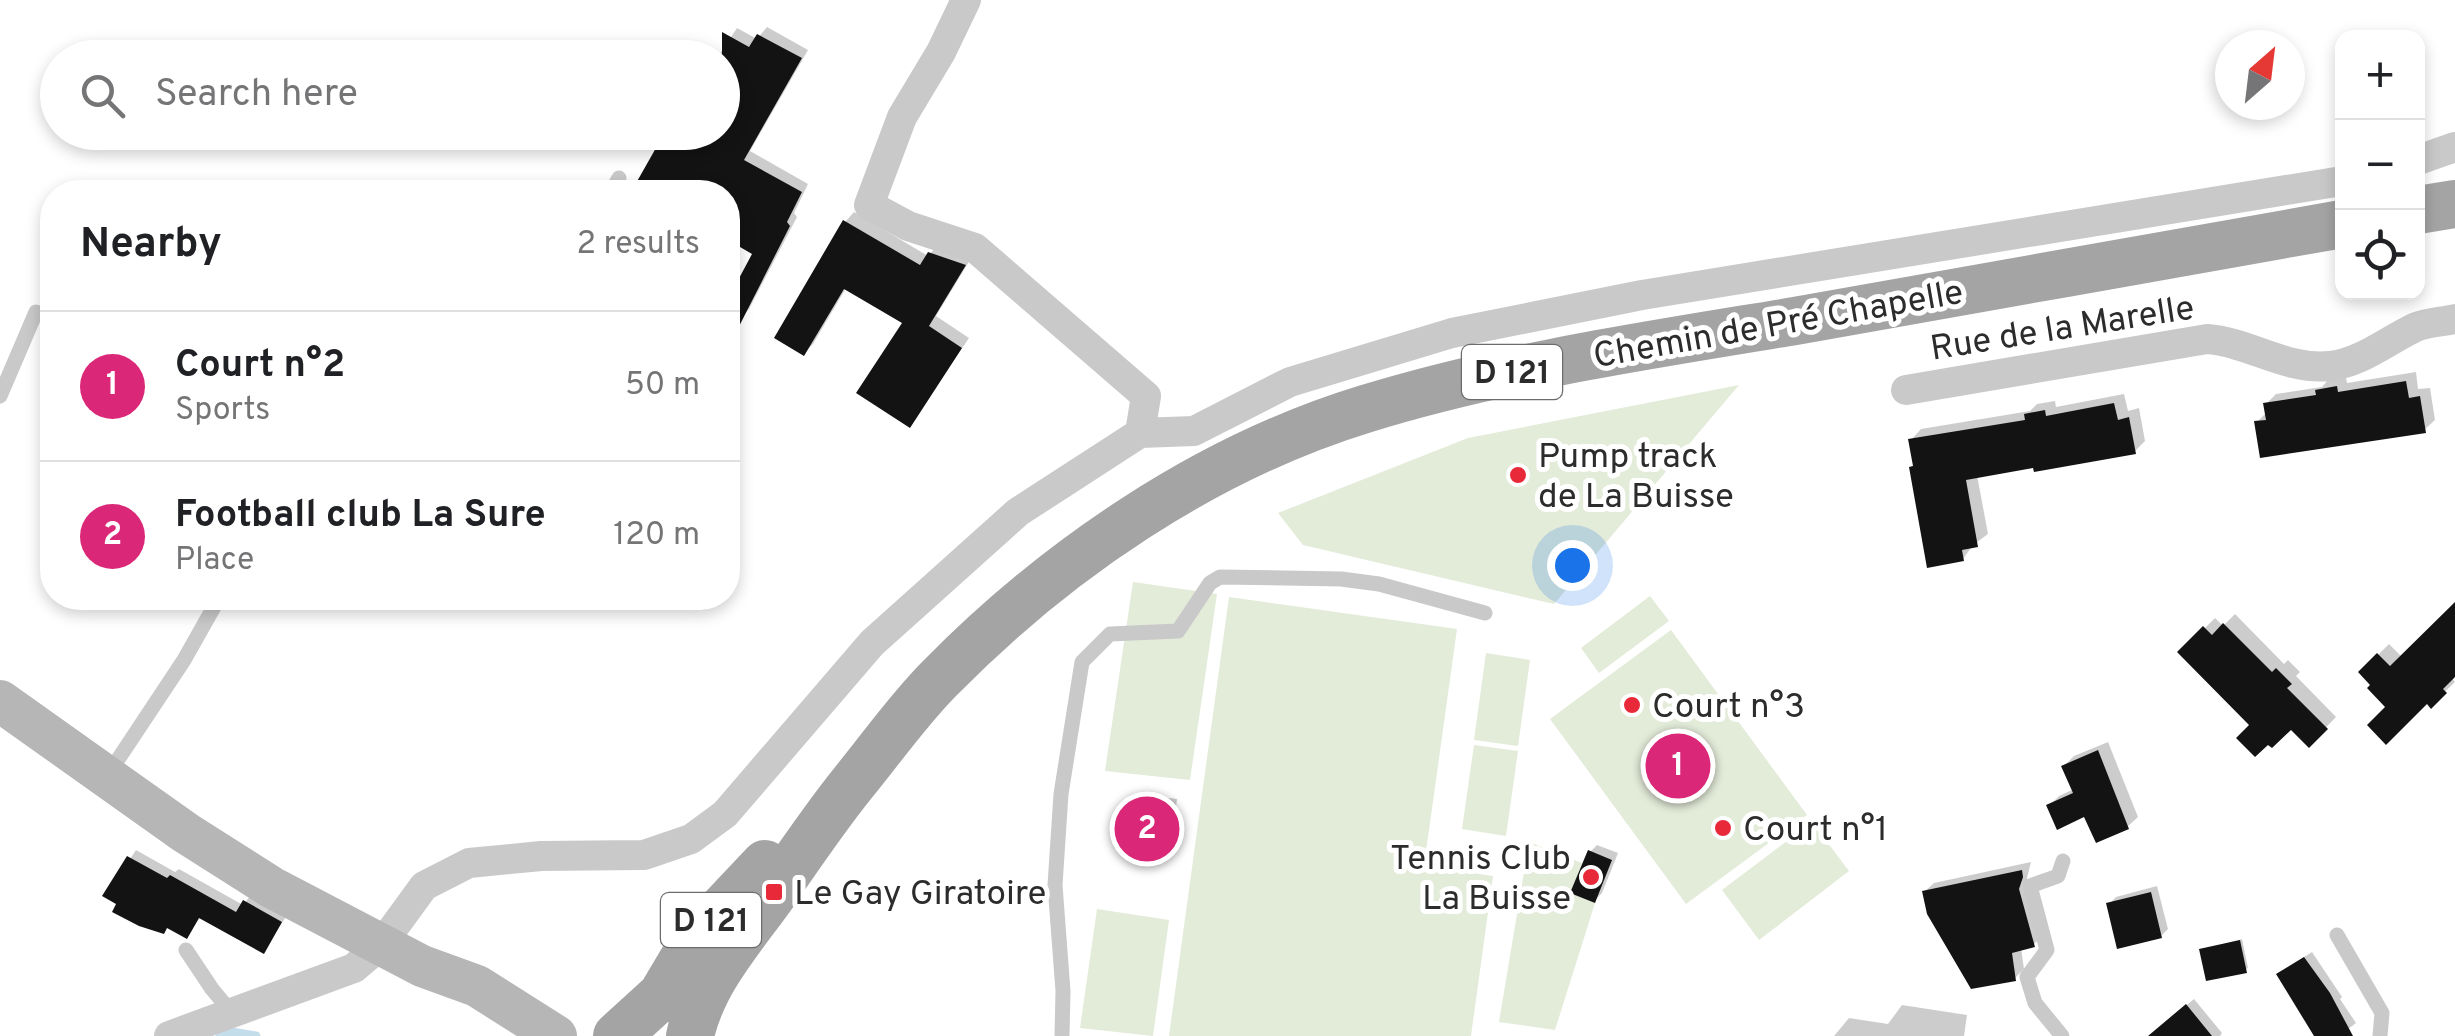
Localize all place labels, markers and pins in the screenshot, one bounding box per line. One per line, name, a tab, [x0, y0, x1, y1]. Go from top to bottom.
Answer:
place label: Pump track de La Buisse	[1538, 436, 1734, 520]
marker: Pump track de La Buisse	[1507, 464, 1529, 486]
place label: Court n°3	[1652, 686, 1805, 730]
marker: Court n°3	[1621, 694, 1643, 716]
pin: 1	[1646, 728, 1710, 804]
pin: 2	[1114, 792, 1180, 866]
place label: Court n°1	[1743, 809, 1888, 853]
marker: Court n°1	[1712, 817, 1734, 839]
place label: Tennis Club La Buisse	[1390, 838, 1571, 922]
marker: Tennis Club La Buisse	[1580, 866, 1602, 888]
place label: Le Gay Giratoire	[794, 873, 1046, 917]
marker: Le Gay Giratoire	[763, 881, 785, 903]

